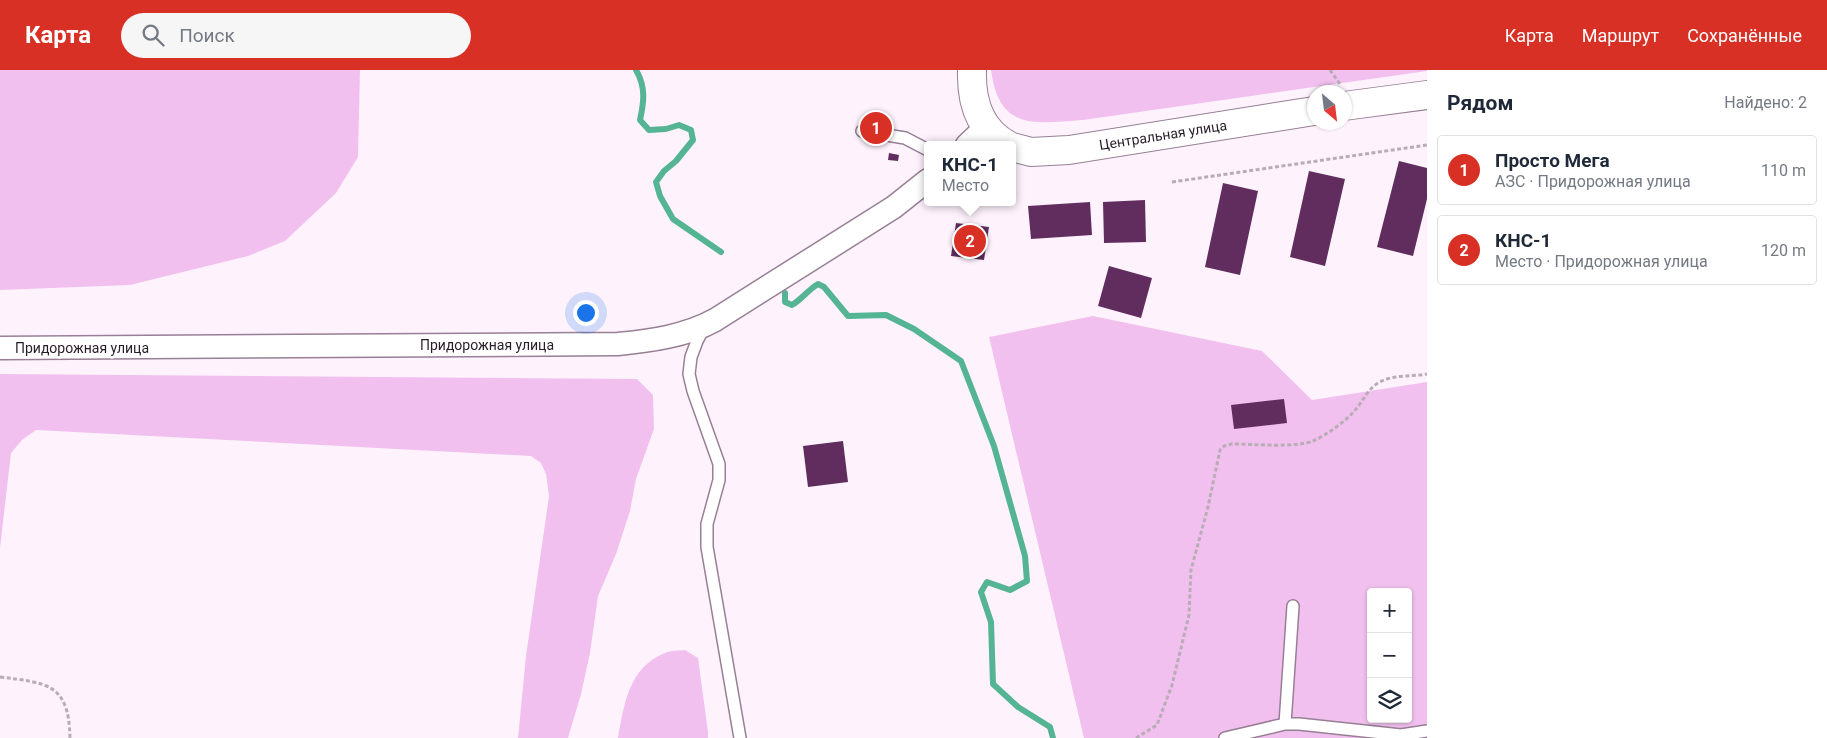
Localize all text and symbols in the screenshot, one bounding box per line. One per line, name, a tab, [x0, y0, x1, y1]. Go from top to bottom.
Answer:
search box	[121, 13, 471, 58]
text: Карта	[25, 21, 91, 49]
icon: search	[139, 21, 167, 49]
text: Поиск	[179, 24, 235, 47]
text: Карта	[1505, 25, 1554, 46]
text: Маршрут	[1582, 25, 1659, 46]
text: Сохранённые	[1687, 25, 1802, 46]
north arrow	[1307, 85, 1352, 130]
text: Рядом	[1447, 91, 1513, 115]
text: Найдено: 2	[1724, 93, 1807, 112]
pin: 1	[860, 109, 892, 147]
street label: Центральная улица	[1098, 117, 1228, 153]
popup	[924, 141, 1016, 206]
text: Просто Мега	[1495, 149, 1610, 172]
text: КНС-1	[942, 153, 998, 176]
text: 1	[1459, 161, 1469, 180]
text: 110 m	[1761, 161, 1806, 180]
text: АЗС · Придорожная улица	[1495, 172, 1691, 191]
text: Место	[942, 176, 989, 195]
pin: 2	[954, 222, 986, 260]
text: КНС-1	[1495, 229, 1552, 252]
text: 2	[1459, 241, 1469, 260]
text: 120 m	[1761, 241, 1806, 260]
text: Место · Придорожная улица	[1495, 252, 1708, 271]
your location	[573, 300, 599, 326]
street label: Придорожная улица	[420, 337, 554, 353]
street label: Придорожная улица	[15, 340, 149, 356]
map controls	[1367, 588, 1412, 723]
button: +	[1367, 588, 1412, 633]
button: −	[1367, 633, 1412, 678]
button: layers	[1367, 678, 1412, 723]

